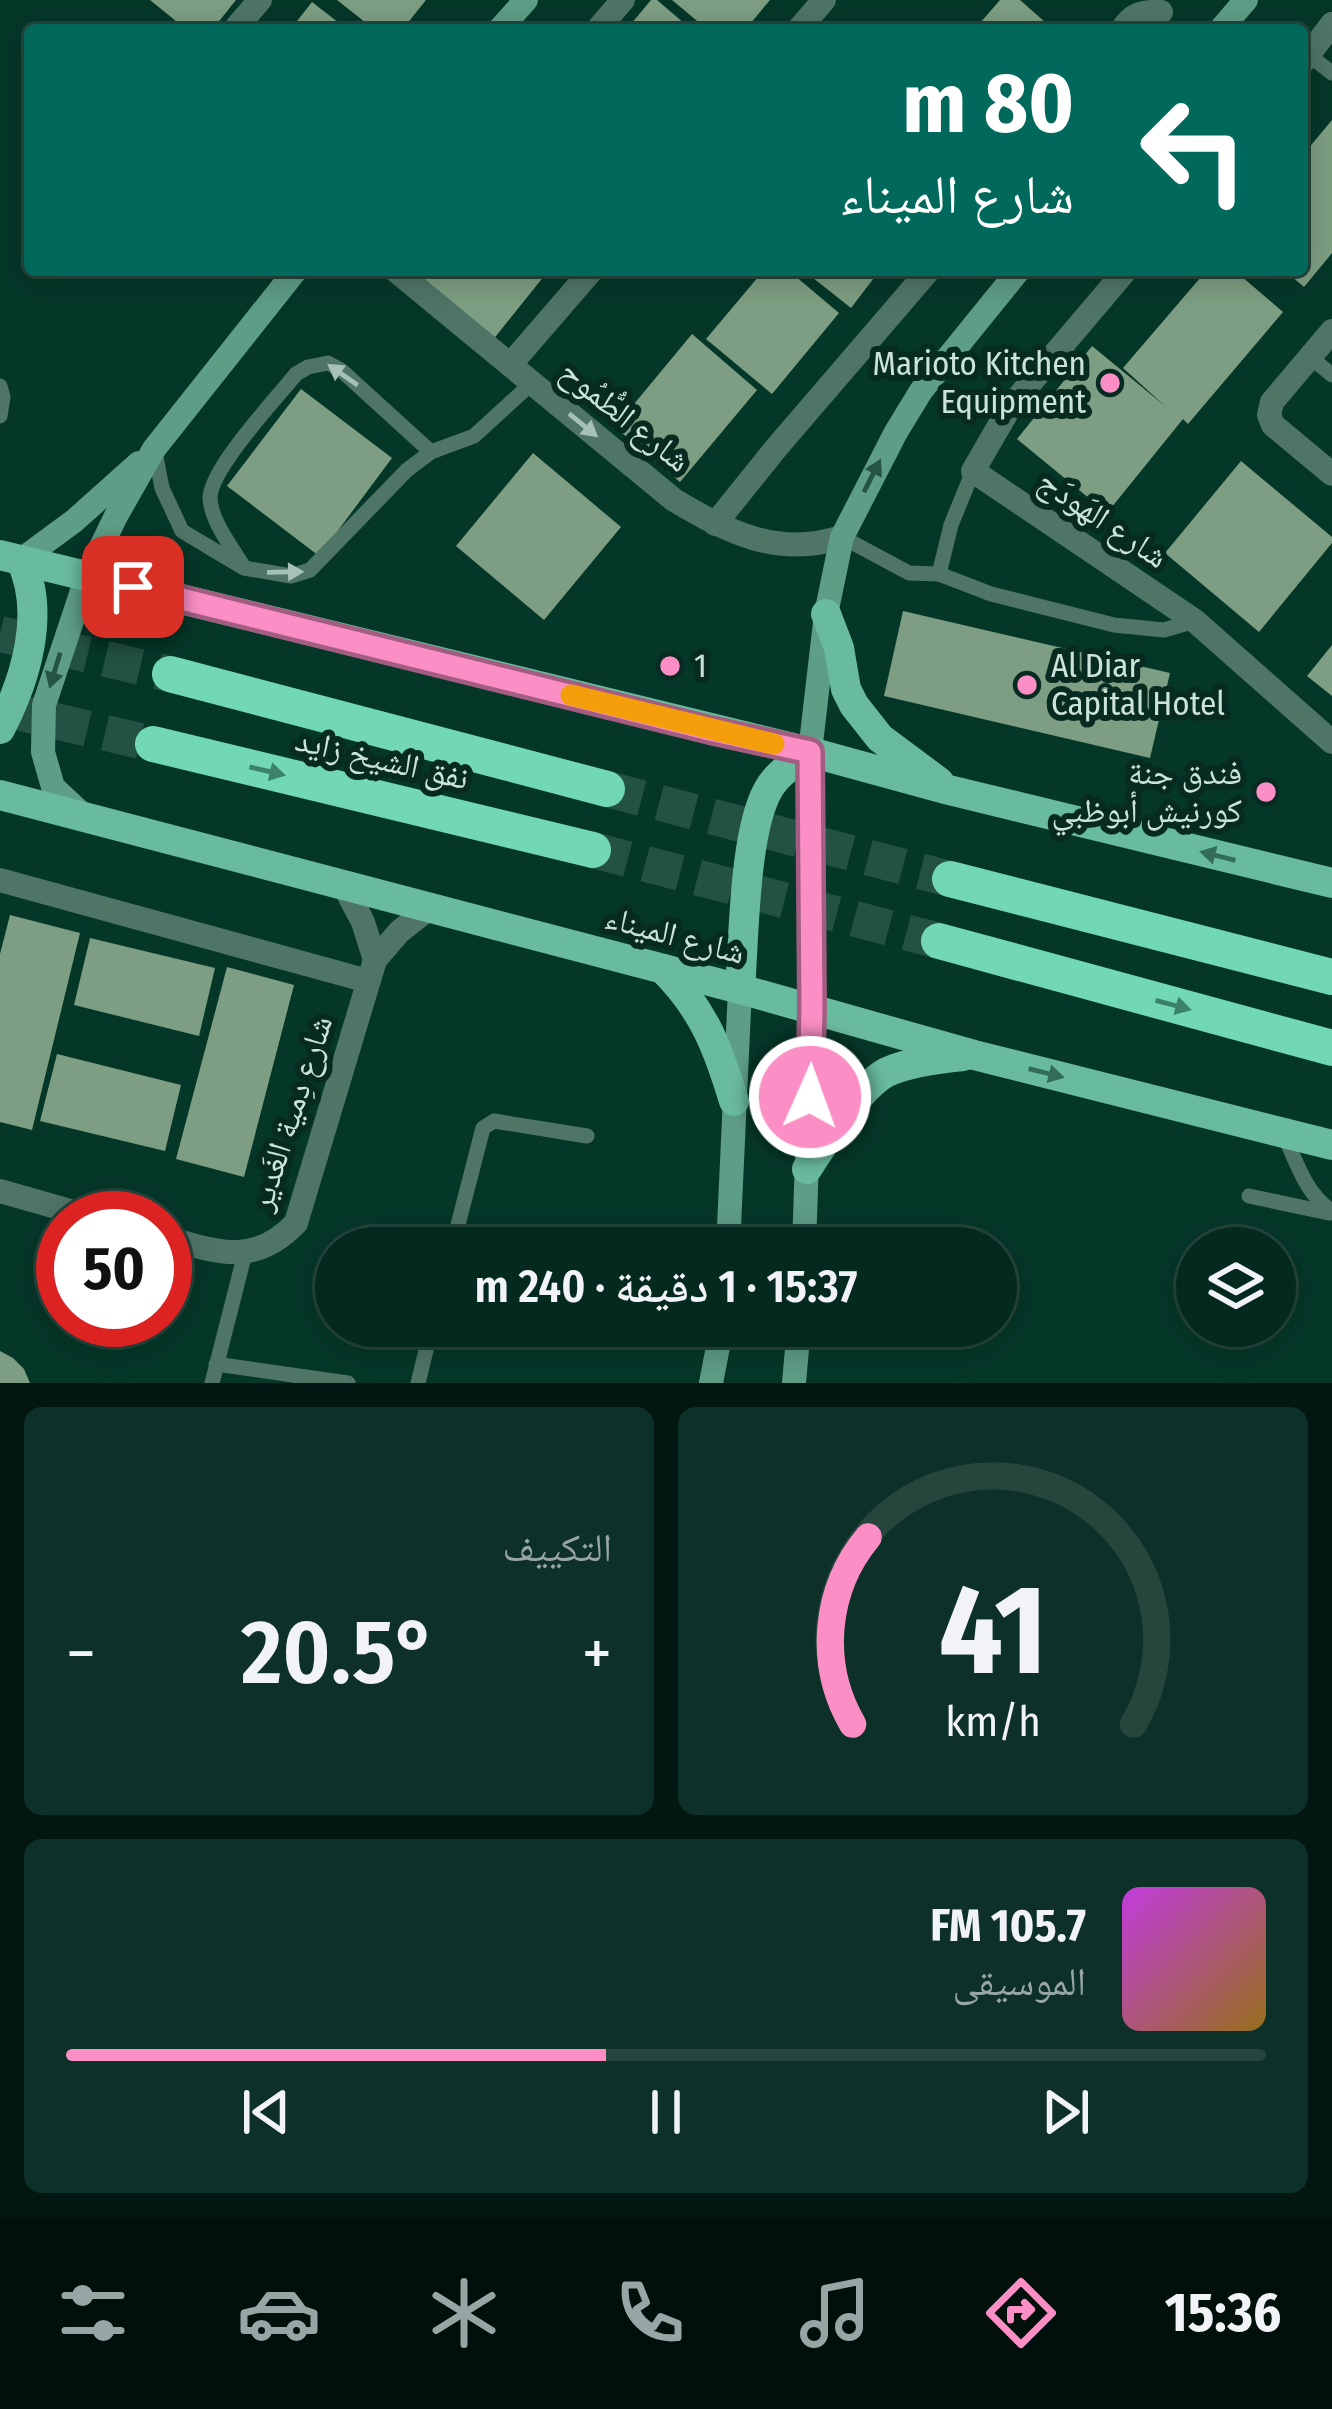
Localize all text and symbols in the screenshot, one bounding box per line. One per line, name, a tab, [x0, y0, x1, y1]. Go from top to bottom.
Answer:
text: 80 m	[902, 53, 1074, 154]
icon: left	[1116, 72, 1272, 228]
text: شارع الميناء	[840, 163, 1074, 227]
place label: Marioto Kitchen Equipment	[872, 344, 1086, 422]
street label: شارع الطُّمُوح	[552, 351, 698, 481]
one-way arrow	[327, 364, 359, 387]
marker: Marioto Kitchen Equipment	[1097, 370, 1123, 396]
one-way arrow	[568, 411, 598, 437]
one-way arrow	[862, 459, 882, 494]
street label: شارع الهَودَج	[1030, 461, 1176, 577]
pin	[82, 536, 184, 638]
icon: arrive	[100, 554, 166, 620]
one-way arrow	[267, 562, 305, 581]
place label: 1	[694, 646, 707, 686]
place label: Al Diar Capital Hotel	[1051, 646, 1225, 724]
one-way arrow	[44, 652, 63, 689]
marker: 1	[657, 653, 683, 679]
marker: Al Diar Capital Hotel	[1014, 672, 1040, 698]
street label: نفق الشيخ زايد	[291, 720, 473, 799]
place label: فندق جنة كورنيش أبوظبي	[1051, 753, 1242, 836]
one-way arrow	[249, 762, 286, 781]
marker: فندق جنة كورنيش أبوظبي	[1253, 779, 1279, 805]
one-way arrow	[1200, 846, 1237, 865]
street label: شارع الميناء	[601, 897, 749, 973]
one-way arrow	[1155, 996, 1192, 1015]
street label: شارع دِمية الغَدير	[240, 1010, 341, 1216]
position arrow	[747, 1034, 873, 1160]
one-way arrow	[1028, 1064, 1065, 1083]
speed limit sign: 50	[36, 1191, 192, 1347]
map controls	[1176, 1227, 1296, 1347]
button: layers	[1176, 1227, 1296, 1347]
text: 15:37 · 1 دقيقة · 240 m	[474, 1260, 858, 1314]
text: التكييف	[503, 1525, 612, 1571]
text: 41	[939, 1556, 1047, 1706]
text: 20.5°	[241, 1599, 437, 1707]
text: −	[66, 1614, 96, 1693]
text: +	[582, 1614, 612, 1693]
text: km/h	[945, 1696, 1041, 1747]
text: 105.7 FM	[930, 1899, 1086, 1953]
text: الموسيقى	[953, 1959, 1086, 2005]
icon: previous	[233, 2079, 299, 2145]
icon: pause	[633, 2079, 699, 2145]
icon: next	[1033, 2079, 1099, 2145]
icon: filters	[51, 2271, 135, 2355]
icon: car	[237, 2271, 321, 2355]
icon: climate	[422, 2271, 506, 2355]
icon: phone	[608, 2271, 692, 2355]
icon: music	[793, 2271, 877, 2355]
icon: directions	[979, 2271, 1063, 2355]
text: 15:36	[1165, 2281, 1281, 2345]

